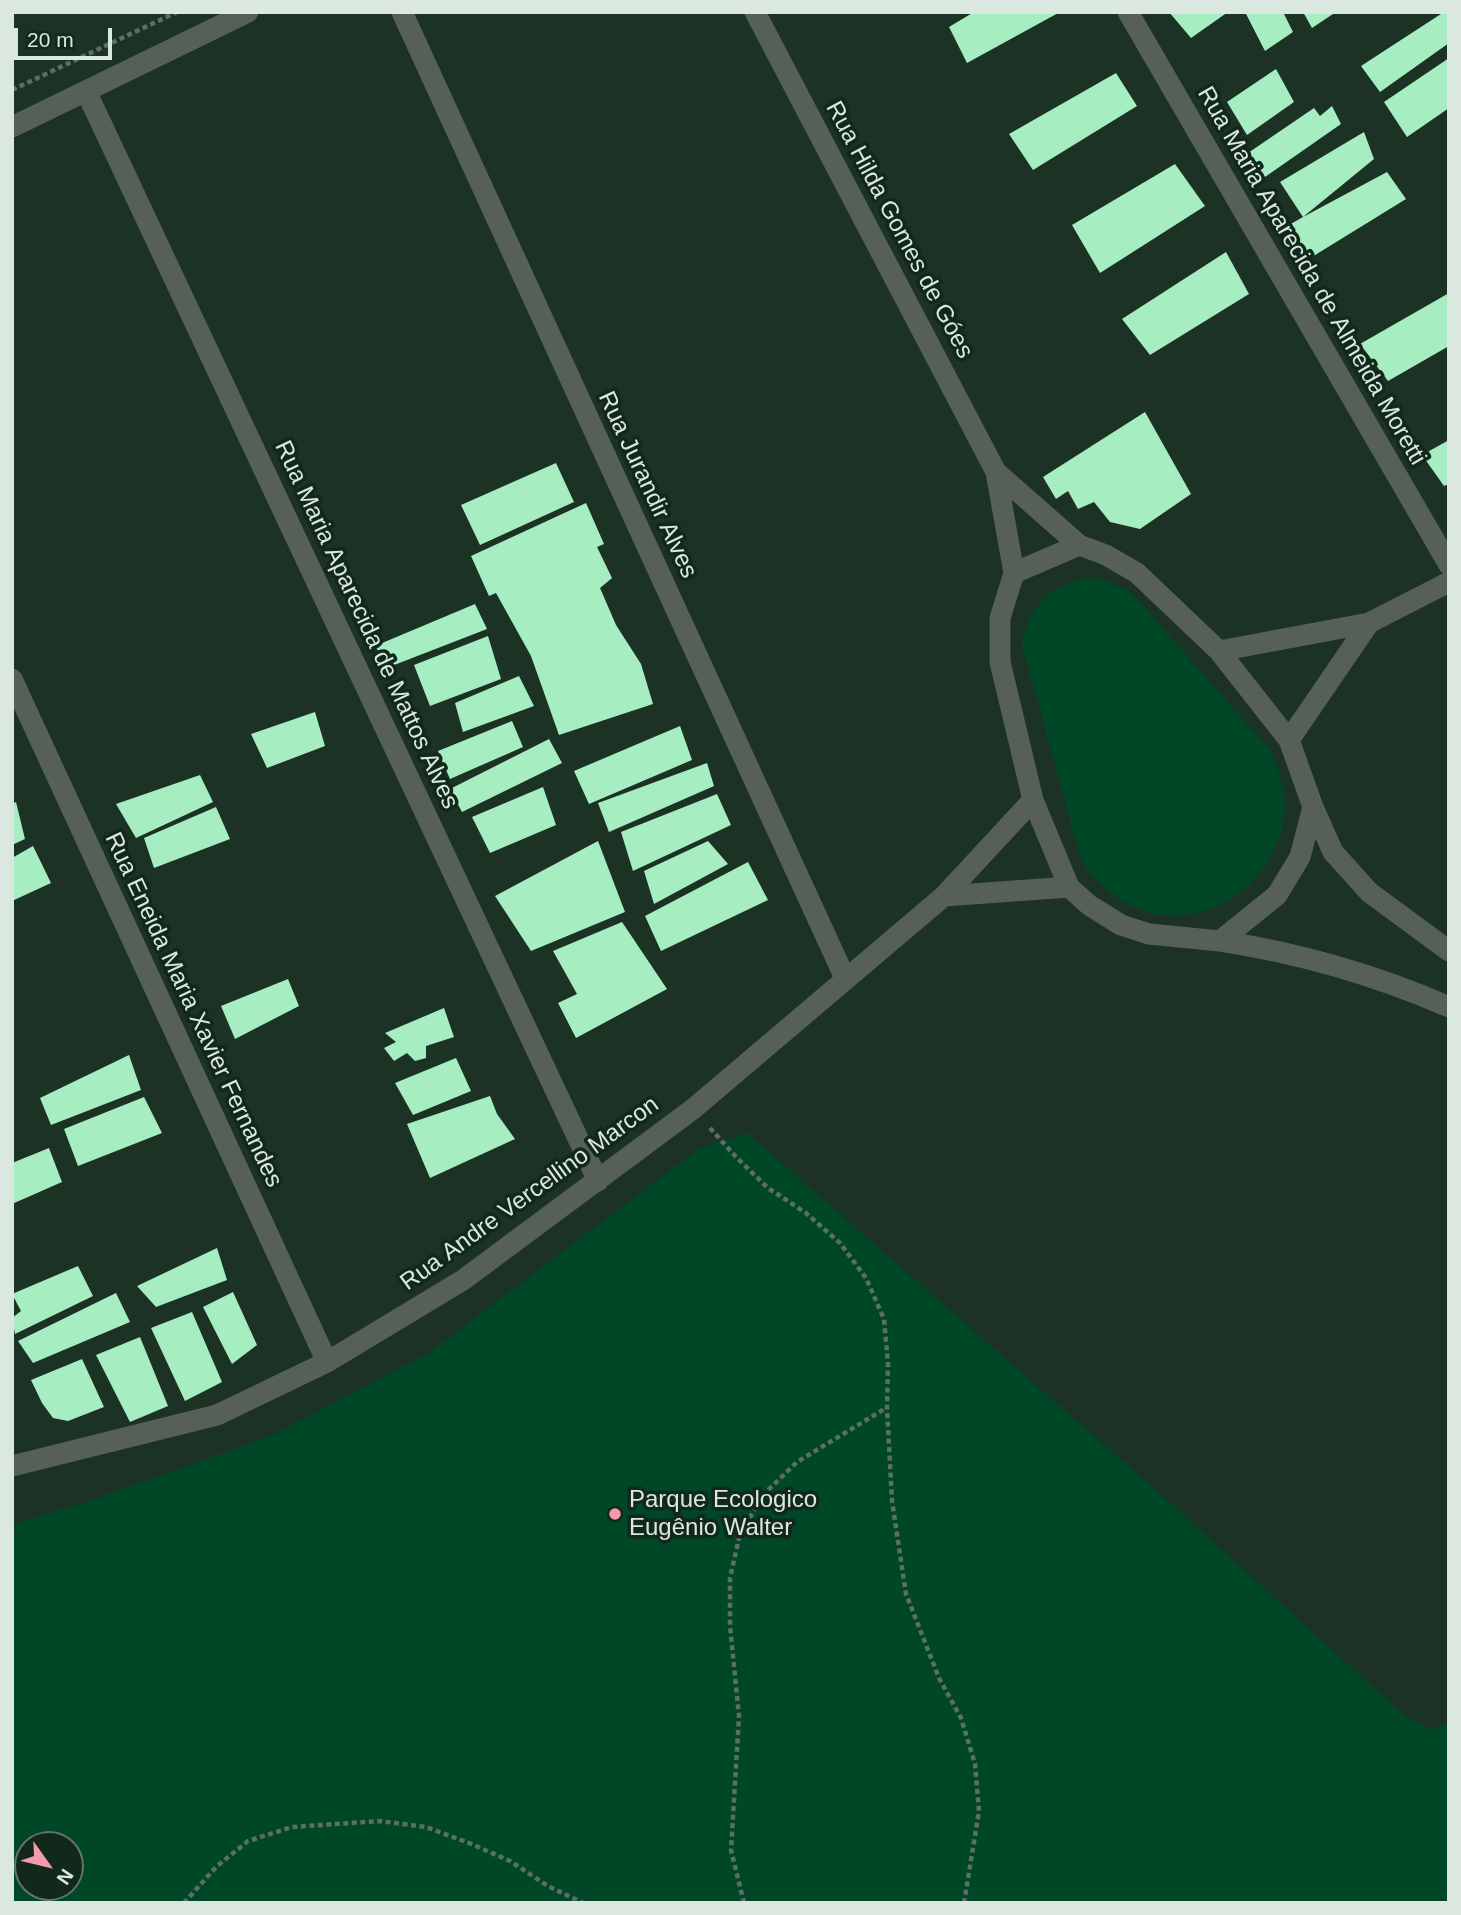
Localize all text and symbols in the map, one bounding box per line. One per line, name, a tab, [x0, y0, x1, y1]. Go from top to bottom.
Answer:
scale bar	[18, 14, 116, 58]
text: 20 m	[27, 28, 74, 51]
street label: Rua Maria Aparecida de Almeida Moretti	[1190, 82, 1432, 470]
street label: Rua Hilda Gomes de Góes	[819, 97, 979, 363]
street label: Rua Jurandir Alves	[591, 387, 703, 583]
street label: Rua Maria Aparecida de Mattos Alves	[268, 436, 464, 814]
street label: Rua Eneida Maria Xavier Fernandes	[98, 828, 288, 1192]
street label: Rua Andre Vercellino Marcon	[395, 1091, 665, 1297]
place label: Parque Ecologico Eugênio Walter	[629, 1486, 817, 1542]
marker: Parque Ecologico Eugênio Walter	[607, 1506, 623, 1522]
north arrow	[14, 1831, 84, 1901]
text: N	[53, 1865, 78, 1888]

